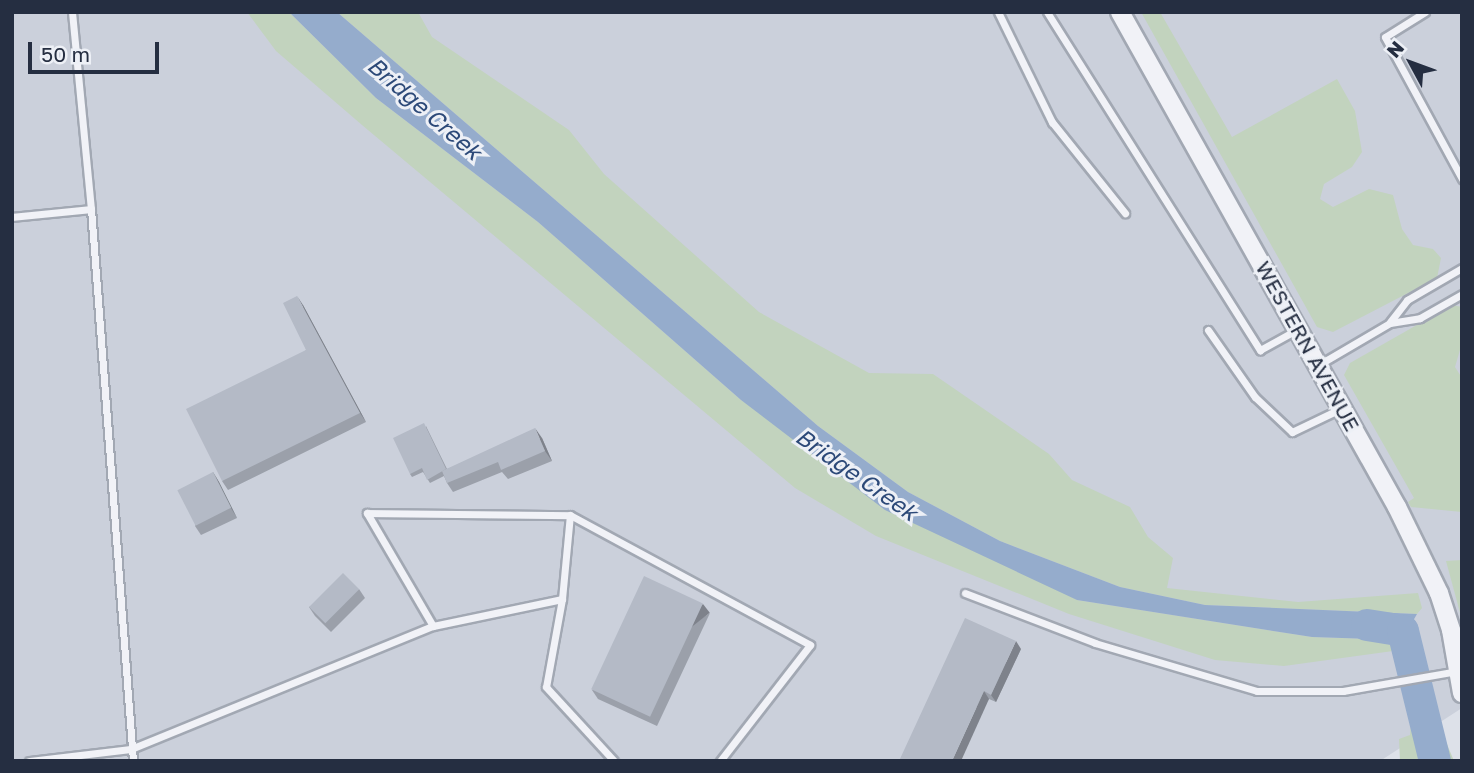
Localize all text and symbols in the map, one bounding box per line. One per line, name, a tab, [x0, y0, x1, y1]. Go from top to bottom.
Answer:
scale bar	[32, 28, 163, 72]
north arrow	[1376, 28, 1446, 98]
text: N	[1381, 36, 1408, 62]
text: 50 m	[41, 41, 90, 67]
water label: Bridge Creek	[362, 51, 488, 165]
street label: WESTERN AVENUE	[1251, 257, 1365, 435]
water label: Bridge Creek	[791, 422, 923, 526]

